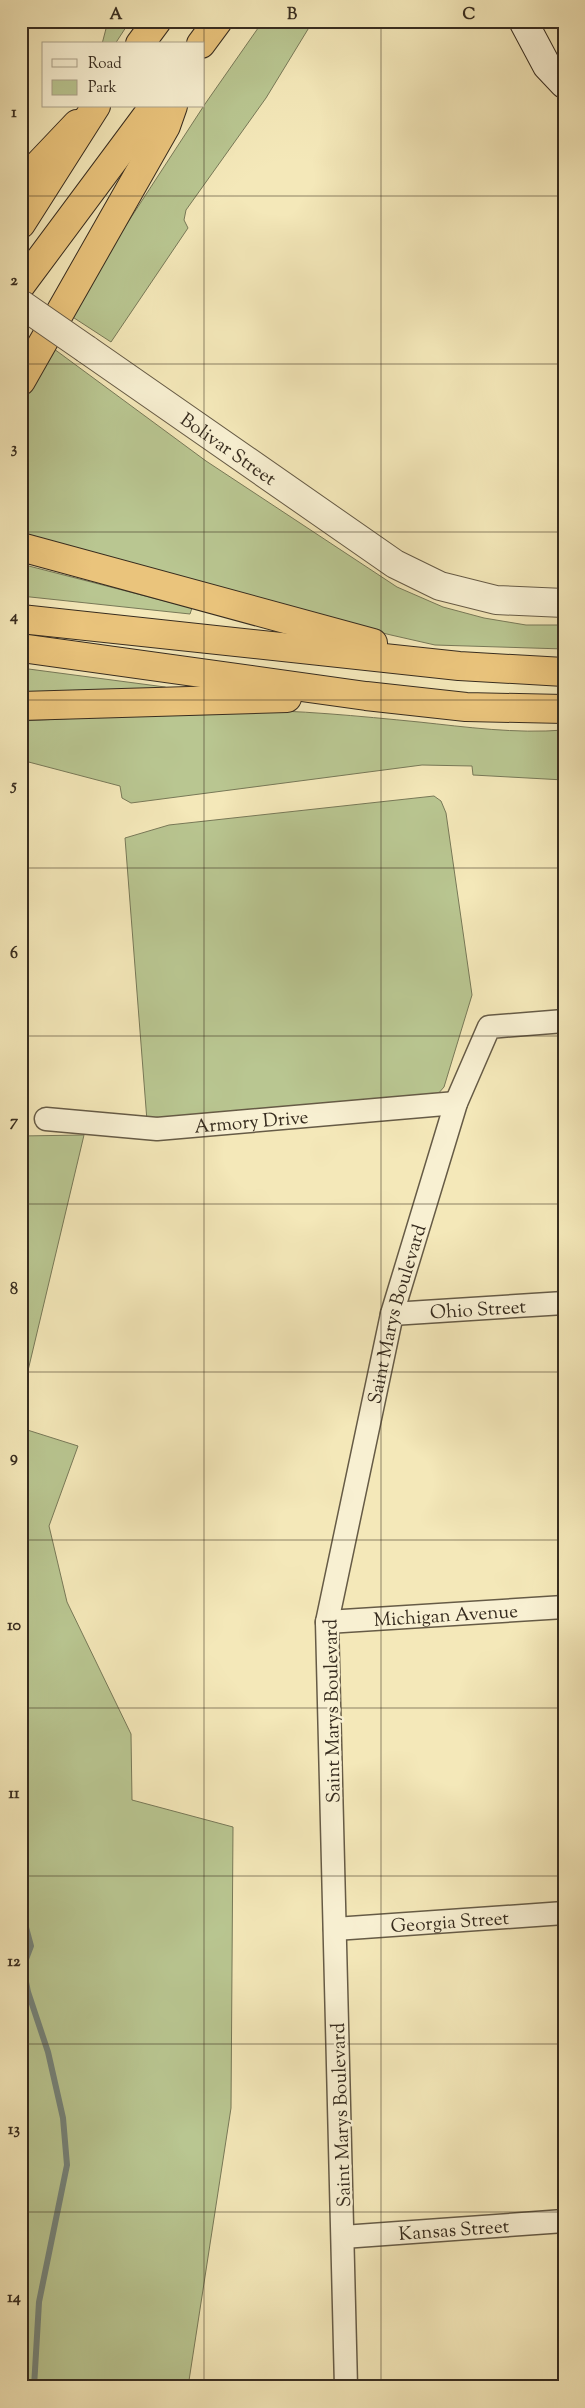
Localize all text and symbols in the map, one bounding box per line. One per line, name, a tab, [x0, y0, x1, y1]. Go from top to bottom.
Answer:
text: A	[110, 4, 123, 27]
text: B	[287, 4, 297, 27]
text: C	[463, 4, 476, 27]
legend	[42, 42, 205, 108]
text: Road	[88, 54, 122, 75]
text: Park	[88, 78, 117, 99]
text: 1	[11, 102, 17, 125]
text: 2	[10, 270, 18, 293]
street label: Bolivar Street	[174, 407, 281, 494]
text: 3	[11, 438, 18, 461]
text: 4	[9, 606, 18, 629]
text: 5	[9, 775, 17, 798]
text: 6	[10, 943, 18, 966]
street label: Armory Drive	[193, 1105, 310, 1142]
text: 7	[10, 1111, 19, 1134]
street label: Saint Marys Boulevard	[362, 1221, 434, 1407]
text: 8	[10, 1279, 18, 1302]
street label: Ohio Street	[429, 1294, 527, 1328]
text: 9	[10, 1447, 18, 1470]
street label: Michigan Avenue	[373, 1599, 519, 1635]
text: 10	[7, 1615, 21, 1638]
street label: Saint Marys Boulevard	[318, 1618, 349, 1803]
text: 11	[9, 1783, 20, 1806]
street label: Georgia Street	[390, 1906, 510, 1941]
text: 12	[8, 1951, 21, 1974]
street label: Saint Marys Boulevard	[326, 2022, 359, 2208]
text: 13	[8, 2119, 20, 2142]
street label: Kansas Street	[398, 2214, 511, 2249]
text: 14	[7, 2287, 21, 2310]

